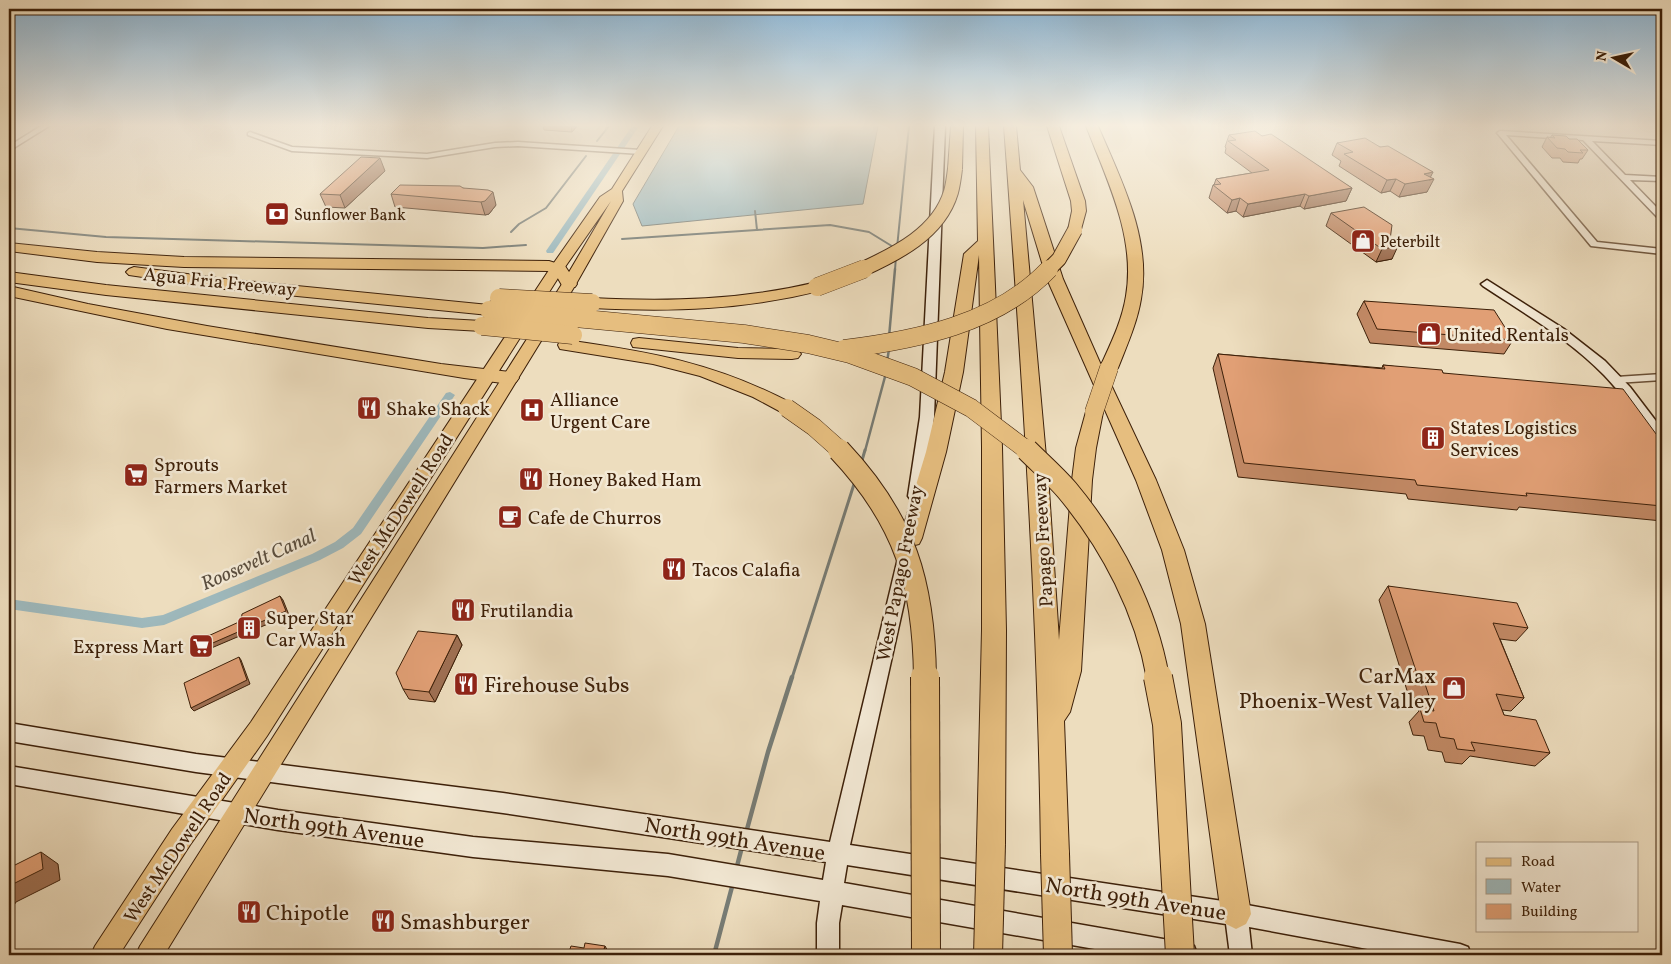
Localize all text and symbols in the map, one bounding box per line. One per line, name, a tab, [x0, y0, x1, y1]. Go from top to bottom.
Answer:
north arrow	[1588, 32, 1638, 82]
text: N	[1592, 50, 1613, 63]
bank icon: Sunflower Bank	[264, 201, 290, 227]
place label: Sunflower Bank	[294, 205, 406, 227]
shop icon: Peterbilt	[1350, 228, 1376, 254]
place label: Peterbilt	[1380, 232, 1441, 254]
street label: Agua Fria Freeway	[142, 262, 298, 304]
shop icon: United Rentals	[1416, 321, 1442, 347]
place label: United Rentals	[1446, 323, 1569, 349]
place label: Alliance Urgent Care	[550, 388, 650, 436]
restaurant icon: Shake Shack	[356, 395, 382, 421]
place label: Shake Shack	[386, 397, 490, 423]
hospital icon: Alliance Urgent Care	[519, 397, 545, 423]
place label: States Logistics Services	[1450, 416, 1577, 464]
building icon: States Logistics Services	[1420, 425, 1446, 451]
street label: West McDowell Road	[343, 429, 461, 591]
place label: Sprouts Farmers Market	[154, 453, 288, 501]
supermarket icon: Sprouts Farmers Market	[123, 462, 149, 488]
restaurant icon: Honey Baked Ham	[518, 466, 544, 492]
place label: Honey Baked Ham	[548, 468, 702, 494]
street label: Papago Freeway	[1028, 472, 1060, 608]
street label: West Papago Freeway	[871, 483, 931, 664]
cafe icon: Cafe de Churros	[497, 504, 523, 530]
place label: Cafe de Churros	[528, 506, 661, 532]
water label: Roosevelt Canal	[197, 523, 321, 599]
restaurant icon: Tacos Calafia	[661, 556, 687, 582]
place label: Tacos Calafia	[692, 558, 800, 584]
restaurant icon: Frutilandia	[450, 597, 476, 623]
place label: Frutilandia	[480, 599, 574, 625]
place label: Super Star Car Wash	[266, 606, 353, 654]
building icon: Super Star Car Wash	[236, 615, 262, 641]
supermarket icon: Express Mart	[188, 633, 214, 659]
place label: Express Mart	[73, 635, 184, 661]
place label: CarMax Phoenix-West Valley	[1239, 662, 1436, 718]
restaurant icon: Firehouse Subs	[453, 671, 479, 697]
place label: Firehouse Subs	[484, 671, 629, 702]
shop icon: CarMax Phoenix-West Valley	[1441, 675, 1467, 701]
street label: West McDowell Road	[119, 768, 239, 928]
street label: North 99th Avenue	[241, 801, 426, 858]
street label: North 99th Avenue	[642, 811, 827, 870]
legend	[1476, 842, 1638, 932]
text: Road	[1521, 852, 1555, 873]
street label: North 99th Avenue	[1043, 871, 1228, 930]
text: Water	[1521, 878, 1561, 899]
restaurant icon: Chipotle	[236, 899, 262, 925]
place label: Chipotle	[266, 899, 349, 930]
text: Building	[1521, 902, 1578, 923]
restaurant icon: Smashburger	[370, 908, 396, 934]
place label: Smashburger	[400, 908, 530, 939]

